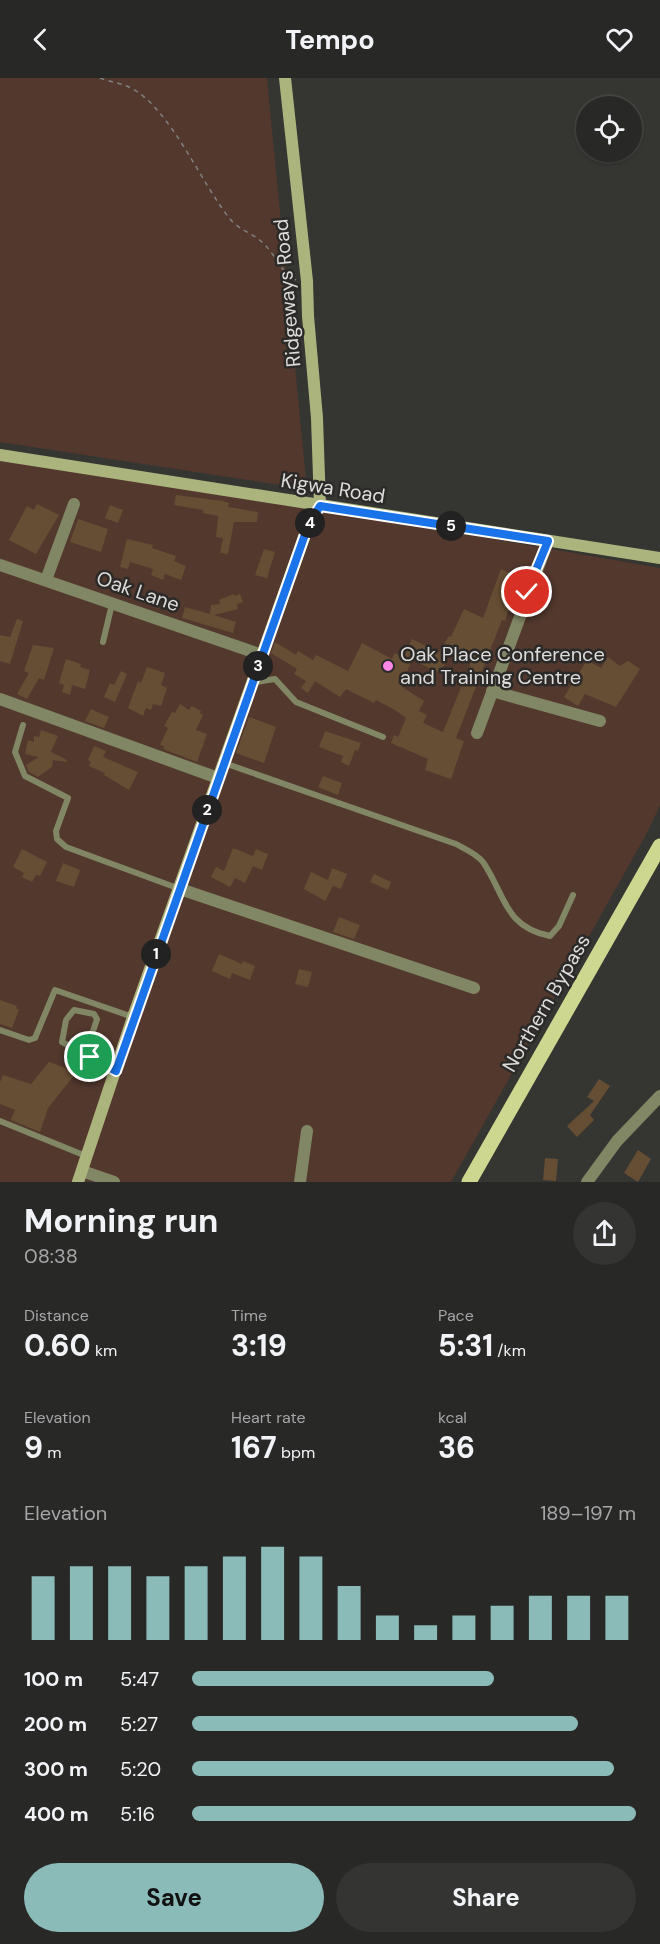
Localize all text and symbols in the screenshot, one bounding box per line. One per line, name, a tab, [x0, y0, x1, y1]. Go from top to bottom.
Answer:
text: Tempo	[285, 22, 375, 57]
icon: back	[24, 23, 57, 56]
icon: heart	[603, 23, 636, 56]
map controls	[576, 96, 642, 162]
button: locate	[576, 96, 642, 162]
street label: Ridgeways Road	[268, 218, 306, 368]
street label: Kigwa Road	[279, 467, 387, 509]
pin: 4	[295, 508, 325, 538]
pin: 5	[436, 511, 466, 541]
text: 4	[305, 512, 315, 533]
text: 5	[446, 515, 456, 536]
street label: Oak Lane	[93, 565, 183, 617]
pin	[501, 566, 552, 617]
icon: check	[510, 575, 543, 608]
place label: Oak Place Conference and Training Centre	[400, 641, 605, 690]
pin: 3	[243, 651, 273, 681]
text: 3	[253, 655, 263, 676]
marker: Oak Place Conference and Training Centre	[381, 659, 395, 673]
pin: 2	[192, 795, 222, 825]
text: 2	[202, 799, 212, 820]
street label: Northern Bypass	[496, 930, 596, 1076]
pin: 1	[141, 939, 171, 969]
text: 1	[153, 943, 159, 964]
pin	[64, 1031, 115, 1082]
icon: arrive	[73, 1040, 106, 1073]
text: Morning run	[24, 1199, 218, 1242]
button: share	[573, 1202, 636, 1265]
text: 08:38	[24, 1243, 78, 1269]
text: Distance	[24, 1305, 89, 1326]
text: Time	[231, 1305, 267, 1326]
text: Pace	[438, 1305, 474, 1326]
text: 0.60	[24, 1326, 91, 1365]
text: 3:19	[231, 1326, 287, 1365]
text: 5:31	[438, 1326, 493, 1365]
text: km	[91, 1340, 117, 1361]
text: /km	[493, 1340, 526, 1361]
text: Elevation	[24, 1407, 91, 1428]
text: Heart rate	[231, 1407, 306, 1428]
text: kcal	[438, 1407, 467, 1428]
text: 9	[24, 1428, 43, 1467]
text: 167	[231, 1428, 277, 1467]
text: 36	[438, 1428, 475, 1467]
text: m	[43, 1442, 62, 1463]
text: bpm	[277, 1442, 315, 1463]
text: Elevation	[24, 1500, 107, 1526]
text: 189–197 m	[540, 1500, 636, 1526]
text: 100 m	[24, 1666, 83, 1692]
text: 5:47	[120, 1666, 159, 1692]
text: 200 m	[24, 1711, 87, 1737]
text: 5:27	[120, 1711, 158, 1737]
text: 300 m	[24, 1756, 88, 1782]
text: 5:20	[120, 1756, 161, 1782]
text: 400 m	[24, 1801, 89, 1827]
text: 5:16	[120, 1801, 155, 1827]
button: Save	[24, 1863, 324, 1932]
button: Share	[336, 1863, 636, 1932]

